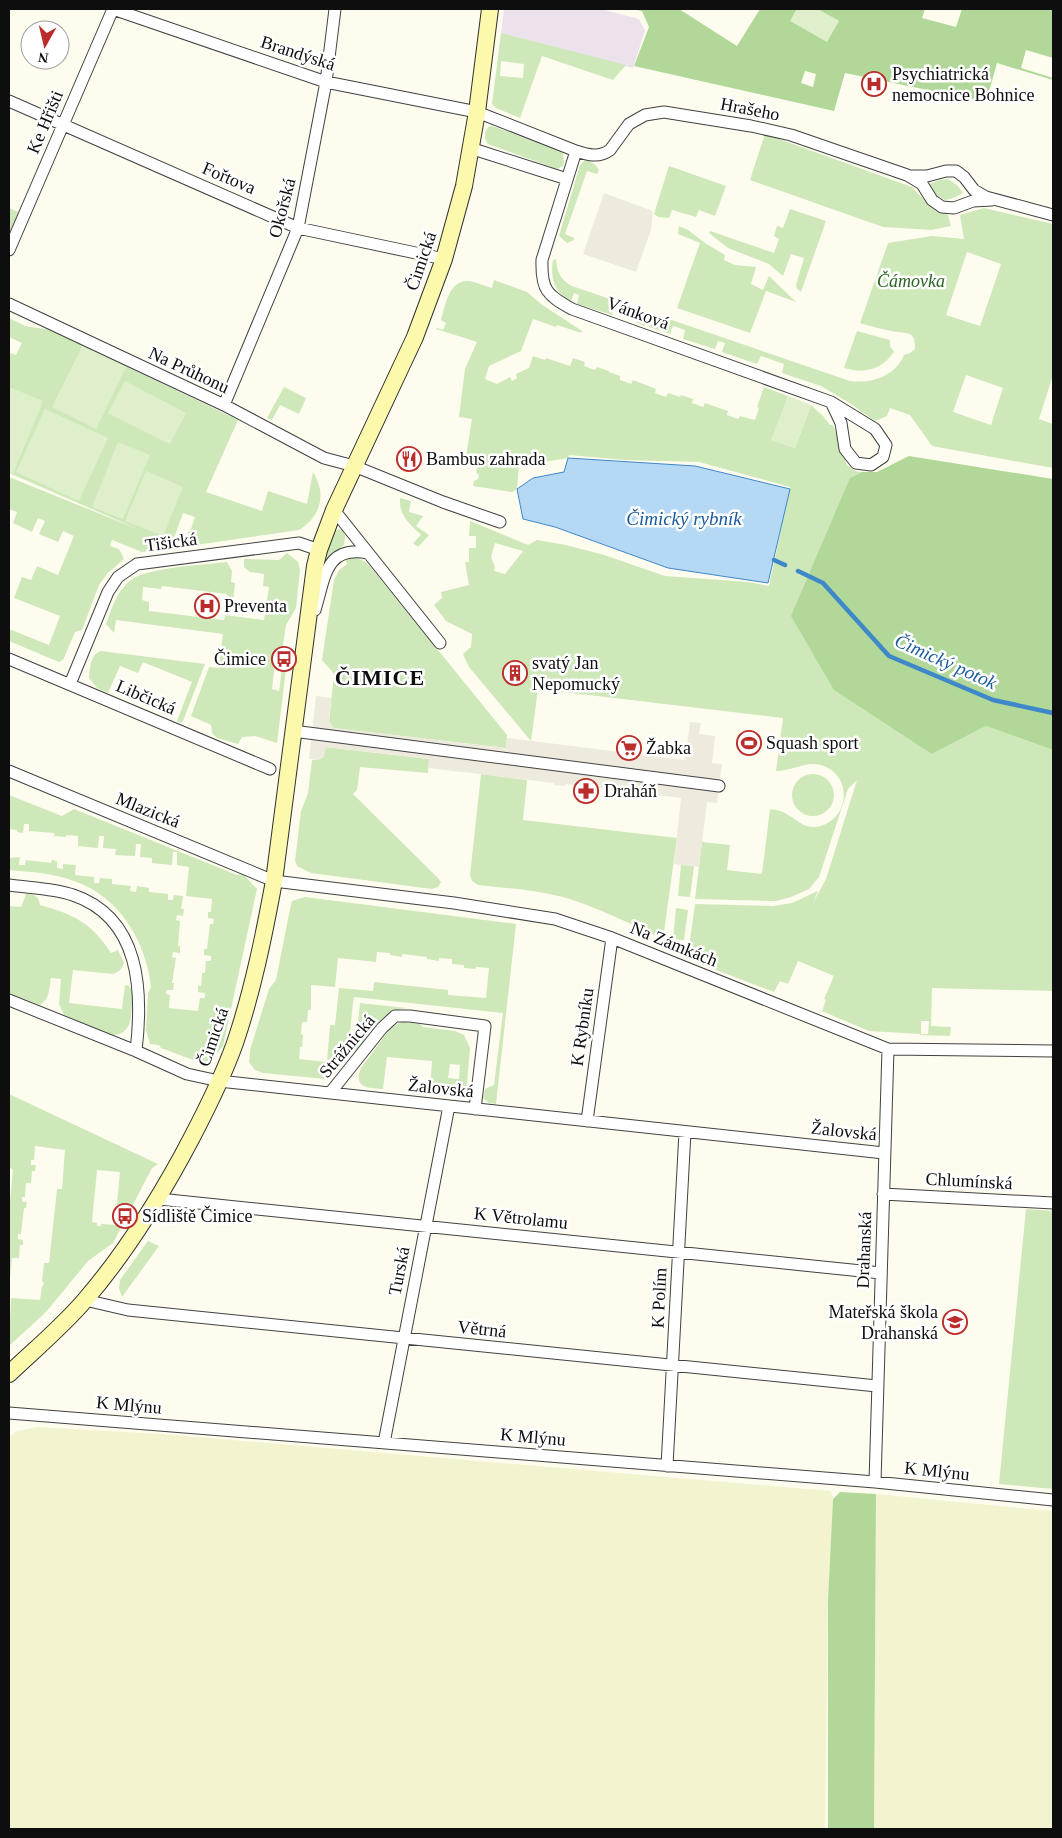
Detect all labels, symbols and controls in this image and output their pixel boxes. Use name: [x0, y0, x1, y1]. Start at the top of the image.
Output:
north arrow: [20, 20, 70, 70]
street label: Brandýská: [258, 32, 338, 74]
text: N: [37, 49, 49, 66]
place label: Psychiatrická nemocnice Bohnice: [892, 64, 1034, 105]
hospital icon: Psychiatrická nemocnice Bohnice: [861, 71, 887, 97]
street label: Ke Hřišti: [23, 87, 67, 157]
street label: Hrašeho: [719, 93, 781, 125]
street label: Fořtova: [199, 158, 259, 198]
street label: Okořská: [264, 176, 300, 240]
street label: Čimická: [401, 229, 440, 293]
park label: Čámovka: [877, 270, 945, 291]
street label: Vánková: [604, 292, 672, 334]
street label: Na Průhonu: [146, 343, 232, 397]
restaurant icon: Bambus zahrada: [396, 446, 422, 472]
place label: Bambus zahrada: [426, 449, 545, 469]
water label: Čimický rybník: [626, 508, 742, 529]
street label: Tišická: [144, 528, 198, 556]
hospital icon: Preventa: [194, 593, 220, 619]
place label: Preventa: [224, 596, 287, 616]
water label: Čimický potok: [892, 630, 1000, 693]
bus stop icon: Čimice: [271, 646, 297, 672]
place label: Čimice: [214, 648, 266, 669]
place label: svatý Jan Nepomucký: [532, 653, 620, 694]
building icon: svatý Jan Nepomucký: [502, 660, 528, 686]
district label: ČIMICE: [335, 665, 425, 690]
street label: Libčická: [113, 675, 179, 719]
sports icon: Squash sport: [736, 730, 762, 756]
place label: Squash sport: [766, 733, 859, 753]
supermarket icon: Žabka: [616, 735, 642, 761]
place label: Žabka: [646, 737, 691, 758]
pharmacy icon: Draháň: [573, 778, 599, 804]
place label: Draháň: [604, 781, 657, 801]
street label: Mlazická: [113, 788, 183, 832]
street label: Na Zámkách: [627, 917, 721, 971]
street label: K Rybníku: [567, 987, 597, 1067]
street label: Čimická: [193, 1005, 232, 1069]
street label: Strážnická: [315, 1010, 379, 1082]
street label: Žalovská: [407, 1074, 475, 1101]
street label: Žalovská: [810, 1117, 878, 1144]
street label: Chlumínská: [925, 1169, 1013, 1193]
bus stop icon: Sídliště Čimice: [112, 1203, 138, 1229]
street label: K Větrolamu: [473, 1203, 569, 1233]
place label: Sídliště Čimice: [142, 1205, 253, 1226]
street label: Drahanská: [853, 1211, 875, 1289]
street label: Turská: [384, 1245, 414, 1297]
street label: K Polím: [647, 1267, 671, 1329]
place label: Mateřská škola Drahanská: [829, 1302, 938, 1343]
school or university icon: Mateřská škola Drahanská: [942, 1309, 968, 1335]
street label: Větrná: [457, 1316, 507, 1342]
street label: K Mlýnu: [95, 1392, 163, 1418]
street label: K Mlýnu: [499, 1424, 567, 1450]
street label: K Mlýnu: [903, 1458, 971, 1484]

